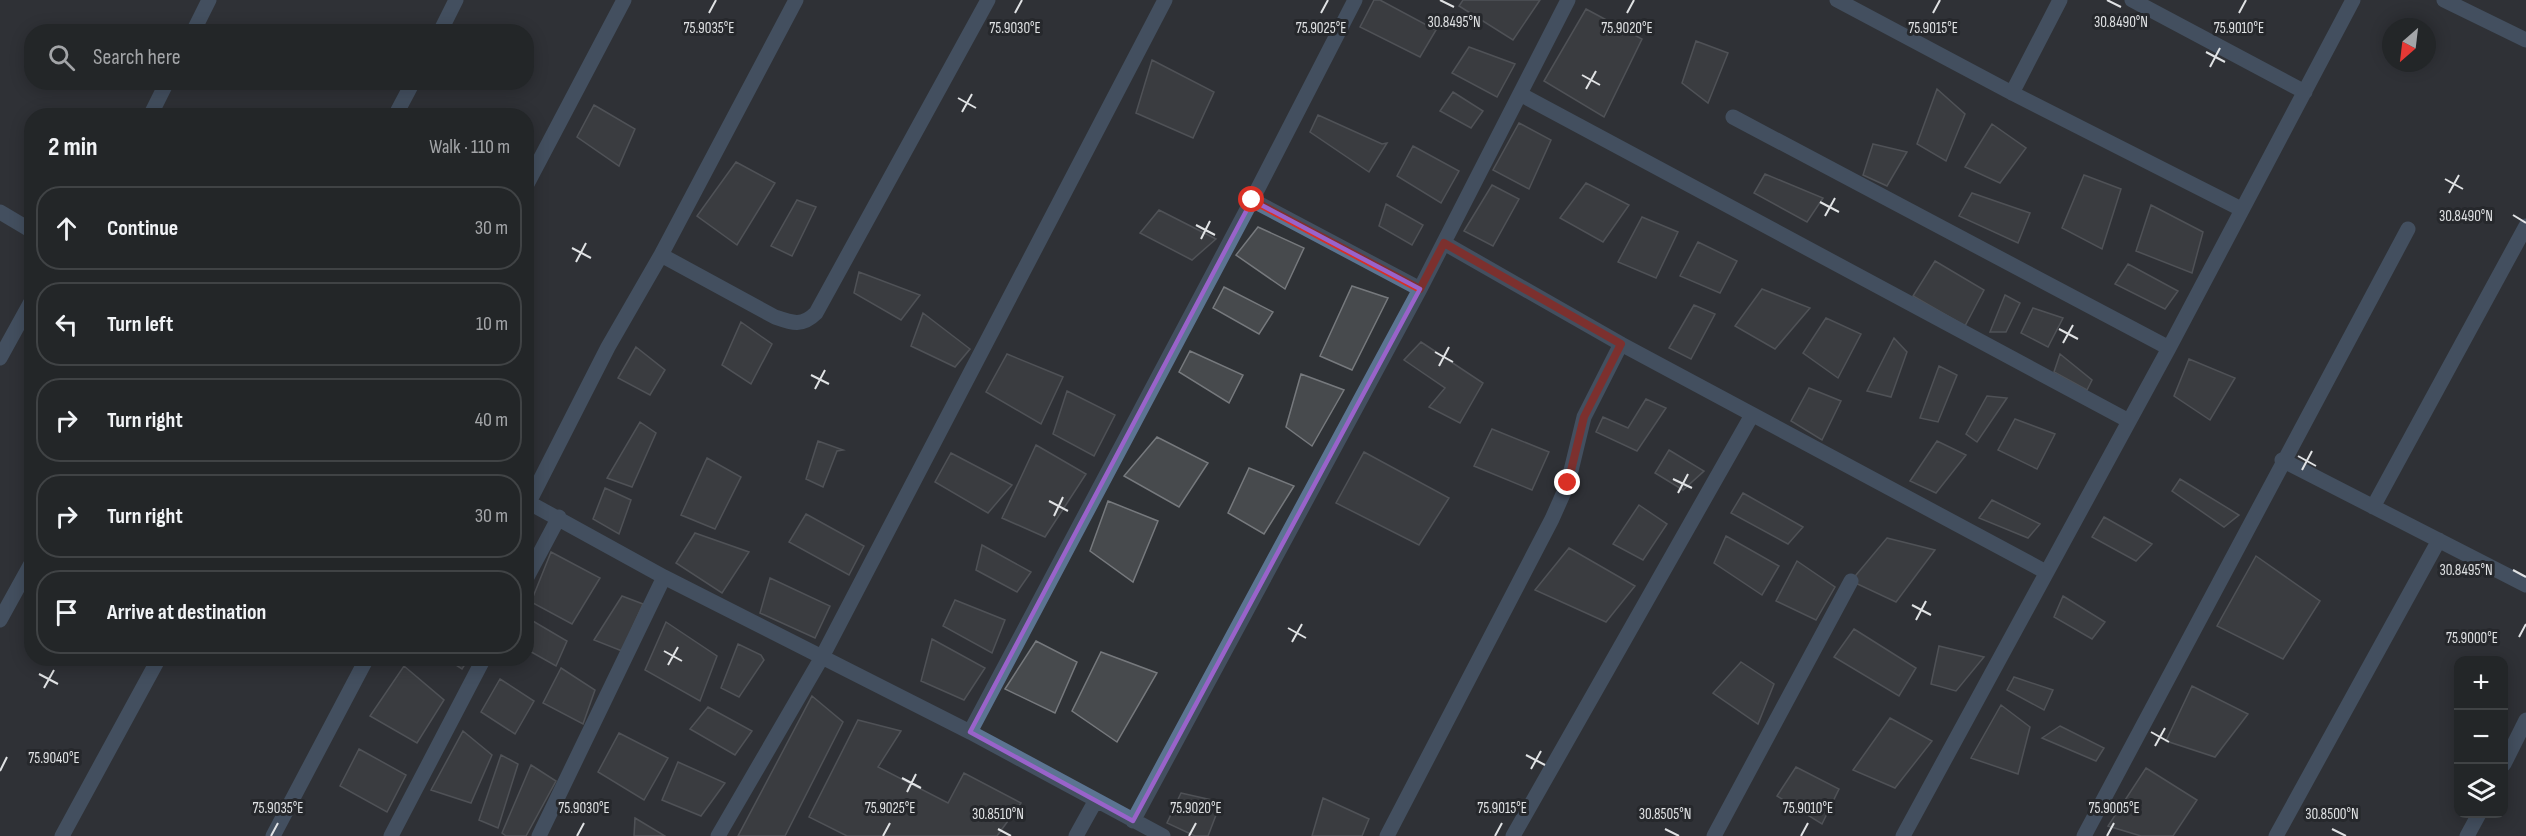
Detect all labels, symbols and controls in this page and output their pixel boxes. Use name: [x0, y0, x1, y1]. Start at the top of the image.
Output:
text: 30.8495°N: [1427, 13, 1481, 32]
text: 30.8490°N: [2094, 13, 2148, 32]
north arrow: [2382, 18, 2436, 72]
text: 75.9035°E: [684, 19, 734, 38]
text: 75.9030°E: [989, 19, 1041, 38]
text: 75.9025°E: [1296, 19, 1346, 38]
text: 75.9020°E: [1601, 19, 1653, 38]
text: 75.9015°E: [1908, 19, 1958, 38]
text: 75.9010°E: [2214, 19, 2264, 38]
search box: [24, 24, 534, 90]
icon: search: [45, 41, 78, 74]
text: Search here: [93, 44, 180, 71]
text: 2 min: [48, 132, 98, 163]
text: Walk · 110 m: [429, 135, 510, 159]
route start: [1238, 186, 1264, 212]
text: 30.8490°N: [2439, 207, 2493, 226]
icon: ahead: [50, 212, 83, 245]
text: Continue: [107, 215, 178, 242]
text: 30 m: [475, 216, 508, 240]
icon: left: [50, 308, 83, 341]
text: Turn left: [107, 311, 173, 338]
text: 10 m: [476, 312, 508, 336]
icon: right: [50, 404, 83, 437]
text: Turn right: [107, 407, 183, 434]
text: 40 m: [475, 408, 508, 432]
route end: [1554, 469, 1580, 495]
icon: right: [50, 500, 83, 533]
text: Turn right: [107, 503, 183, 530]
text: 30 m: [475, 504, 508, 528]
text: 30.8495°N: [2439, 561, 2493, 580]
icon: arrive: [50, 596, 83, 629]
text: Arrive at destination: [107, 599, 266, 626]
text: 75.9000°E: [2446, 629, 2498, 648]
map controls: [2454, 656, 2508, 818]
button: +: [2454, 656, 2508, 710]
button: −: [2454, 710, 2508, 764]
text: 75.9040°E: [28, 749, 80, 768]
button: layers: [2454, 764, 2508, 818]
text: 75.9035°E: [253, 799, 303, 818]
text: 75.9030°E: [558, 799, 610, 818]
text: 75.9025°E: [865, 799, 915, 818]
text: 75.9020°E: [1170, 799, 1222, 818]
text: 75.9015°E: [1477, 799, 1527, 818]
text: 75.9010°E: [1783, 799, 1833, 818]
text: 75.9005°E: [2088, 799, 2140, 818]
text: 30.8510°N: [972, 805, 1024, 824]
text: 30.8505°N: [1639, 805, 1691, 824]
text: 30.8500°N: [2305, 805, 2359, 824]

